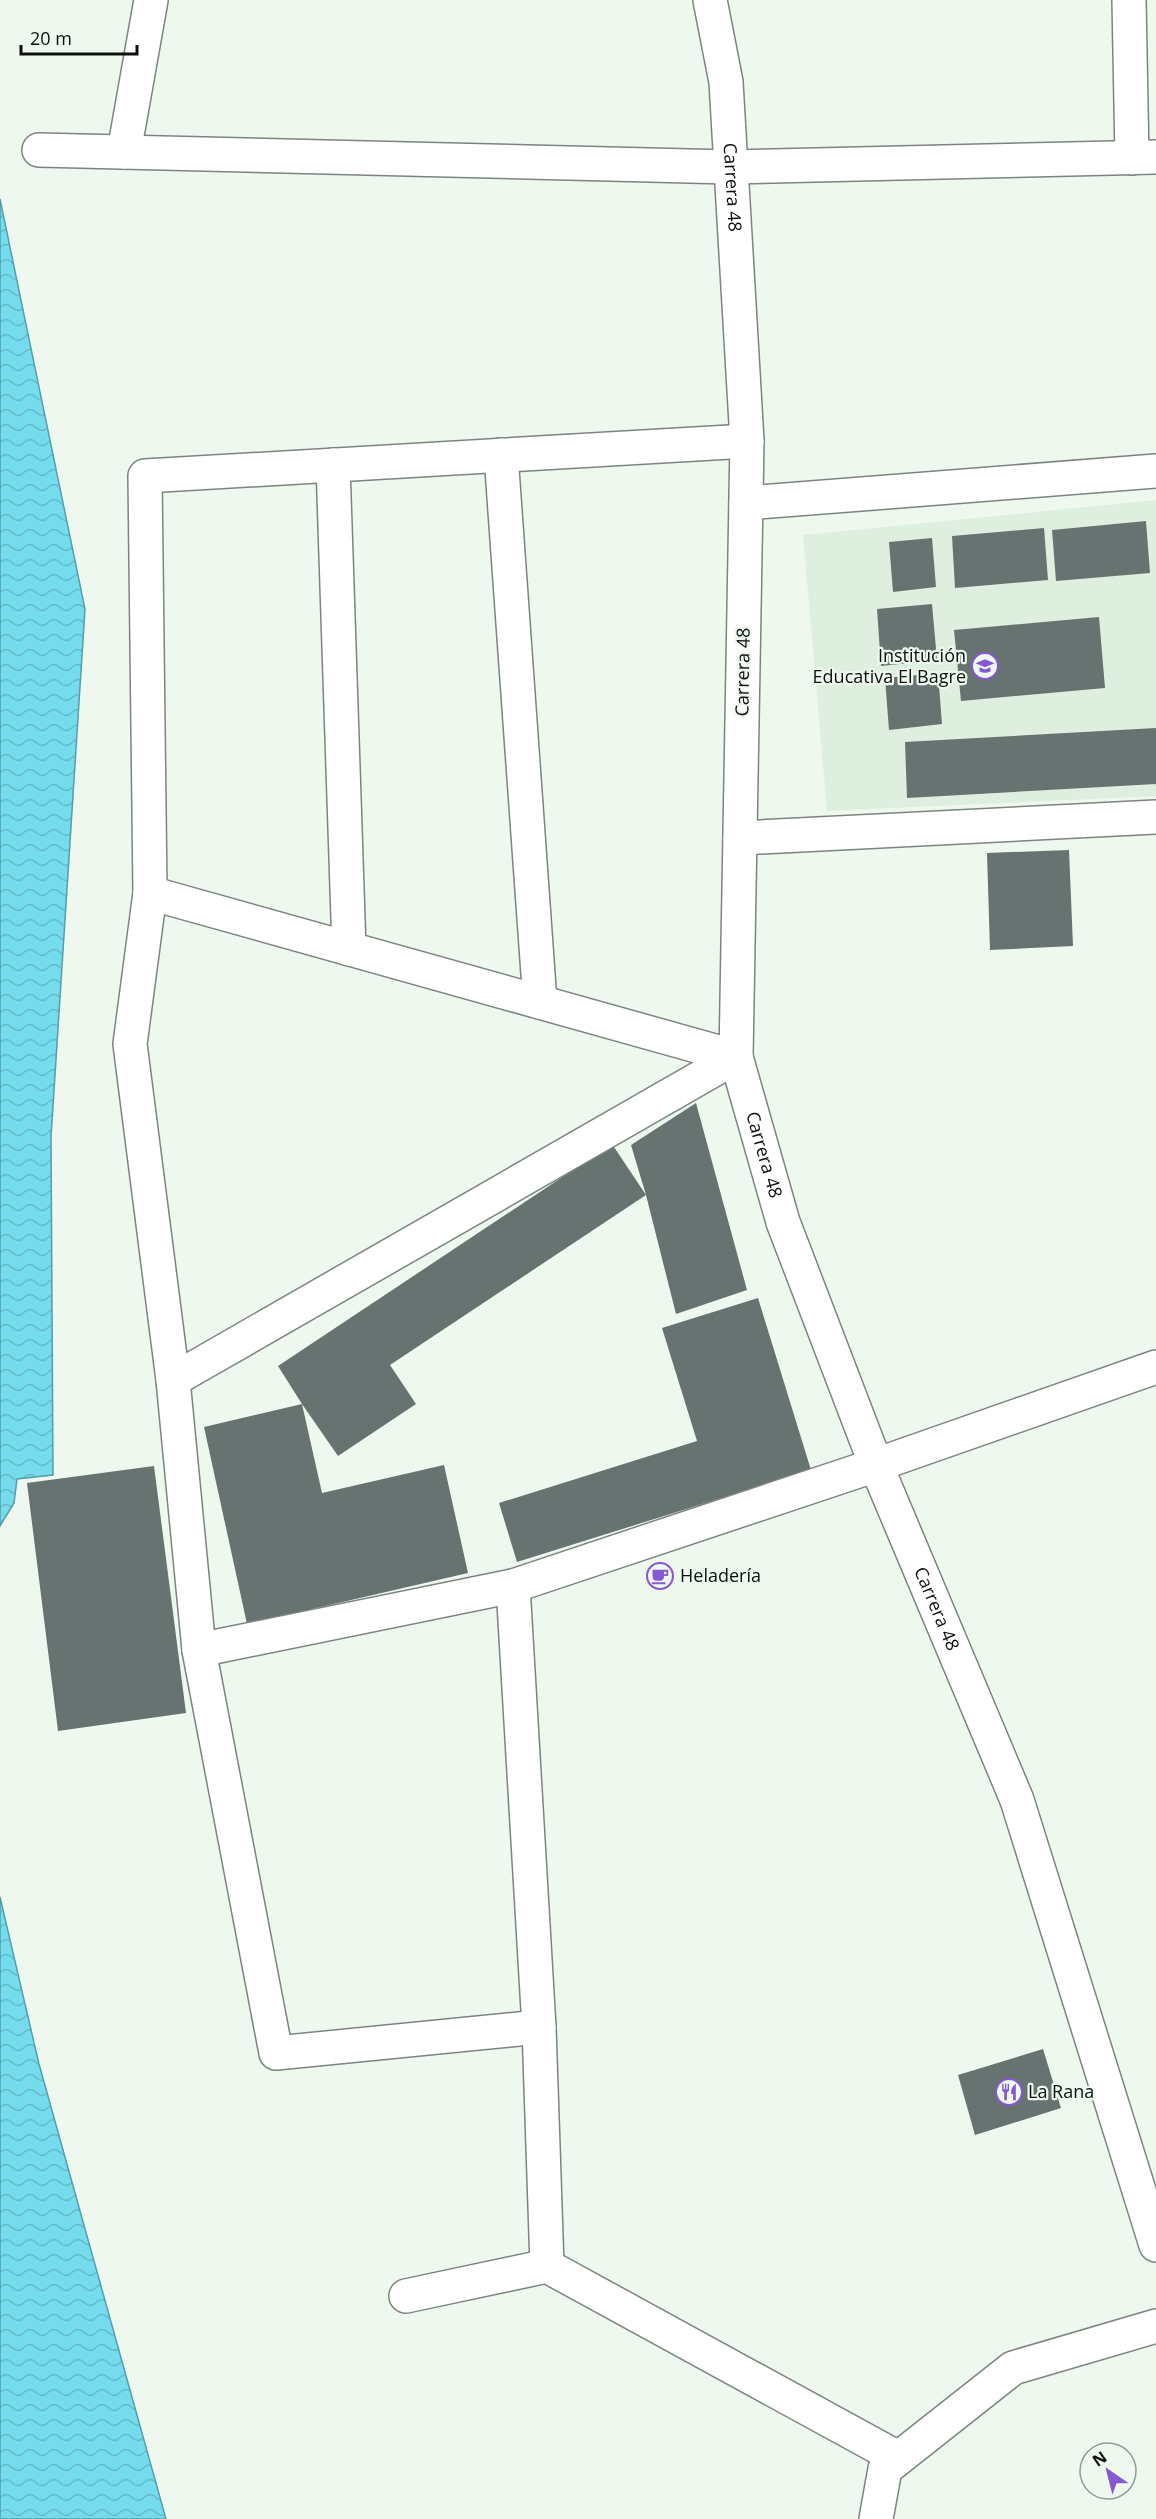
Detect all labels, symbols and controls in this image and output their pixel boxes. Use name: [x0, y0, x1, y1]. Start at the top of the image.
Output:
scale bar: [21, 18, 136, 56]
text: 20 m: [30, 26, 72, 50]
street label: Carrera 48: [719, 142, 748, 232]
street label: Carrera 48: [729, 627, 755, 717]
place label: Institución Educativa El Bagre: [813, 643, 966, 688]
school or university icon: Institución Educativa El Bagre: [970, 651, 1000, 681]
street label: Carrera 48: [741, 1109, 789, 1201]
cafe icon: Heladería: [645, 1561, 675, 1591]
place label: Heladería: [680, 1563, 761, 1587]
street label: Carrera 48: [909, 1563, 966, 1654]
restaurant icon: La Rana: [994, 2077, 1024, 2107]
place label: La Rana: [1028, 2079, 1094, 2103]
north arrow: [1078, 2441, 1138, 2501]
text: N: [1088, 2446, 1111, 2471]

